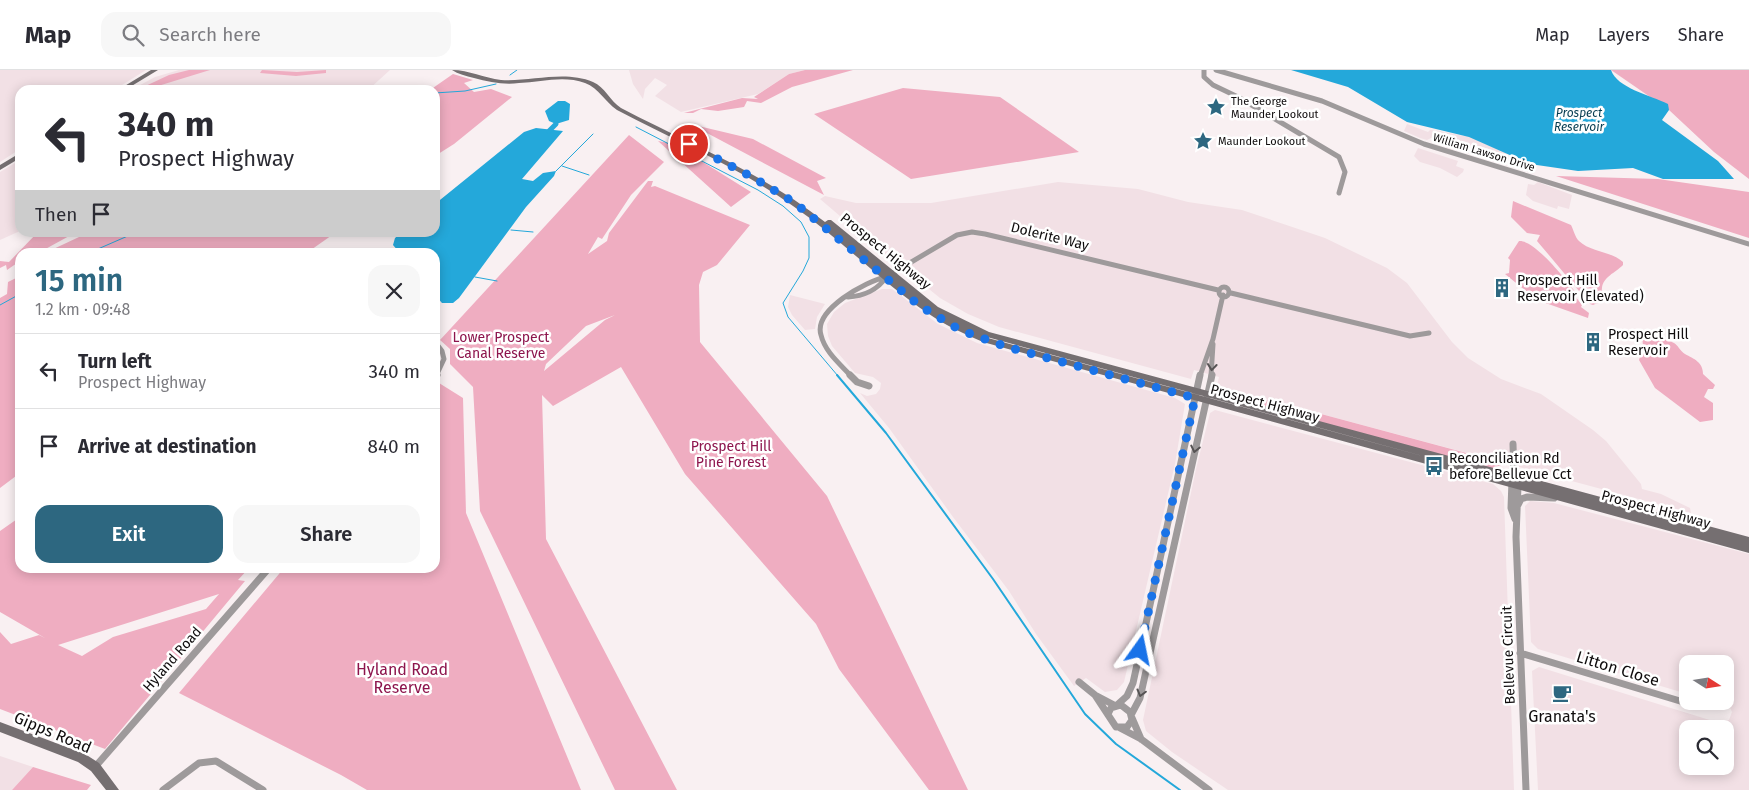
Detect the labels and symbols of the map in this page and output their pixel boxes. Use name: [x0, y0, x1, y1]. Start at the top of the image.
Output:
place label: The George Maunder Lookout: [1231, 95, 1319, 121]
place icon: The George Maunder Lookout: [1205, 96, 1227, 118]
water label: Prospect Reservoir: [1554, 106, 1605, 134]
pin: [668, 123, 710, 165]
place icon: Maunder Lookout: [1192, 130, 1214, 152]
street label: William Lawson Drive: [1431, 131, 1536, 174]
place label: Maunder Lookout: [1218, 135, 1306, 148]
street label: Prospect Highway: [837, 210, 935, 293]
street label: Dolerite Way: [1009, 219, 1091, 254]
place label: Prospect Hill Reservoir (Elevated): [1517, 272, 1644, 305]
building icon: Prospect Hill Reservoir (Elevated): [1491, 277, 1513, 299]
place label: Prospect Hill Reservoir: [1608, 326, 1689, 359]
park label: Lower Prospect Canal Reserve: [453, 329, 550, 362]
building icon: Prospect Hill Reservoir: [1582, 331, 1604, 353]
one-way arrow: [1207, 364, 1218, 372]
street label: Prospect Highway: [1209, 381, 1321, 426]
park label: Prospect Hill Pine Forest: [691, 438, 771, 471]
one-way arrow: [1191, 444, 1201, 453]
place label: Reconciliation Rd before Bellevue Cct: [1449, 450, 1572, 483]
bus stop icon: Reconciliation Rd before Bellevue Cct: [1423, 455, 1445, 477]
street label: Prospect Highway: [1600, 487, 1712, 532]
street label: Bellevue Circuit: [1498, 604, 1519, 705]
street label: Hyland Road: [140, 623, 205, 695]
position arrow: [1113, 623, 1165, 675]
street label: Litton Close: [1574, 647, 1662, 690]
north arrow: [1679, 655, 1734, 710]
park label: Hyland Road Reserve: [356, 660, 448, 697]
cafe icon: Granata's: [1551, 682, 1573, 704]
one-way arrow: [1136, 688, 1147, 697]
place label: Granata's: [1528, 707, 1596, 726]
street label: Gipps Road: [11, 708, 94, 757]

